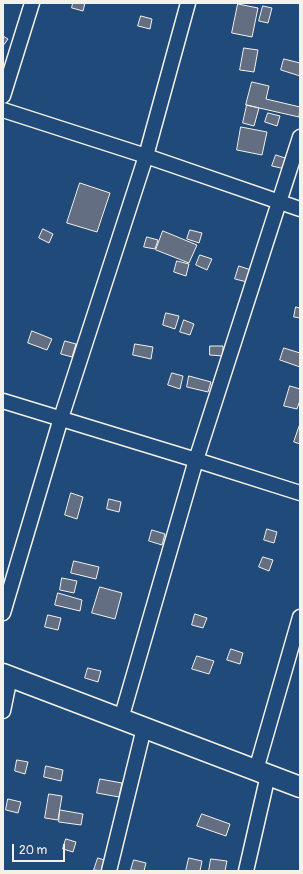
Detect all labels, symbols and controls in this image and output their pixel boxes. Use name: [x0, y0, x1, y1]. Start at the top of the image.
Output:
scale bar: [14, 836, 67, 862]
text: 20 m: [19, 843, 47, 858]

